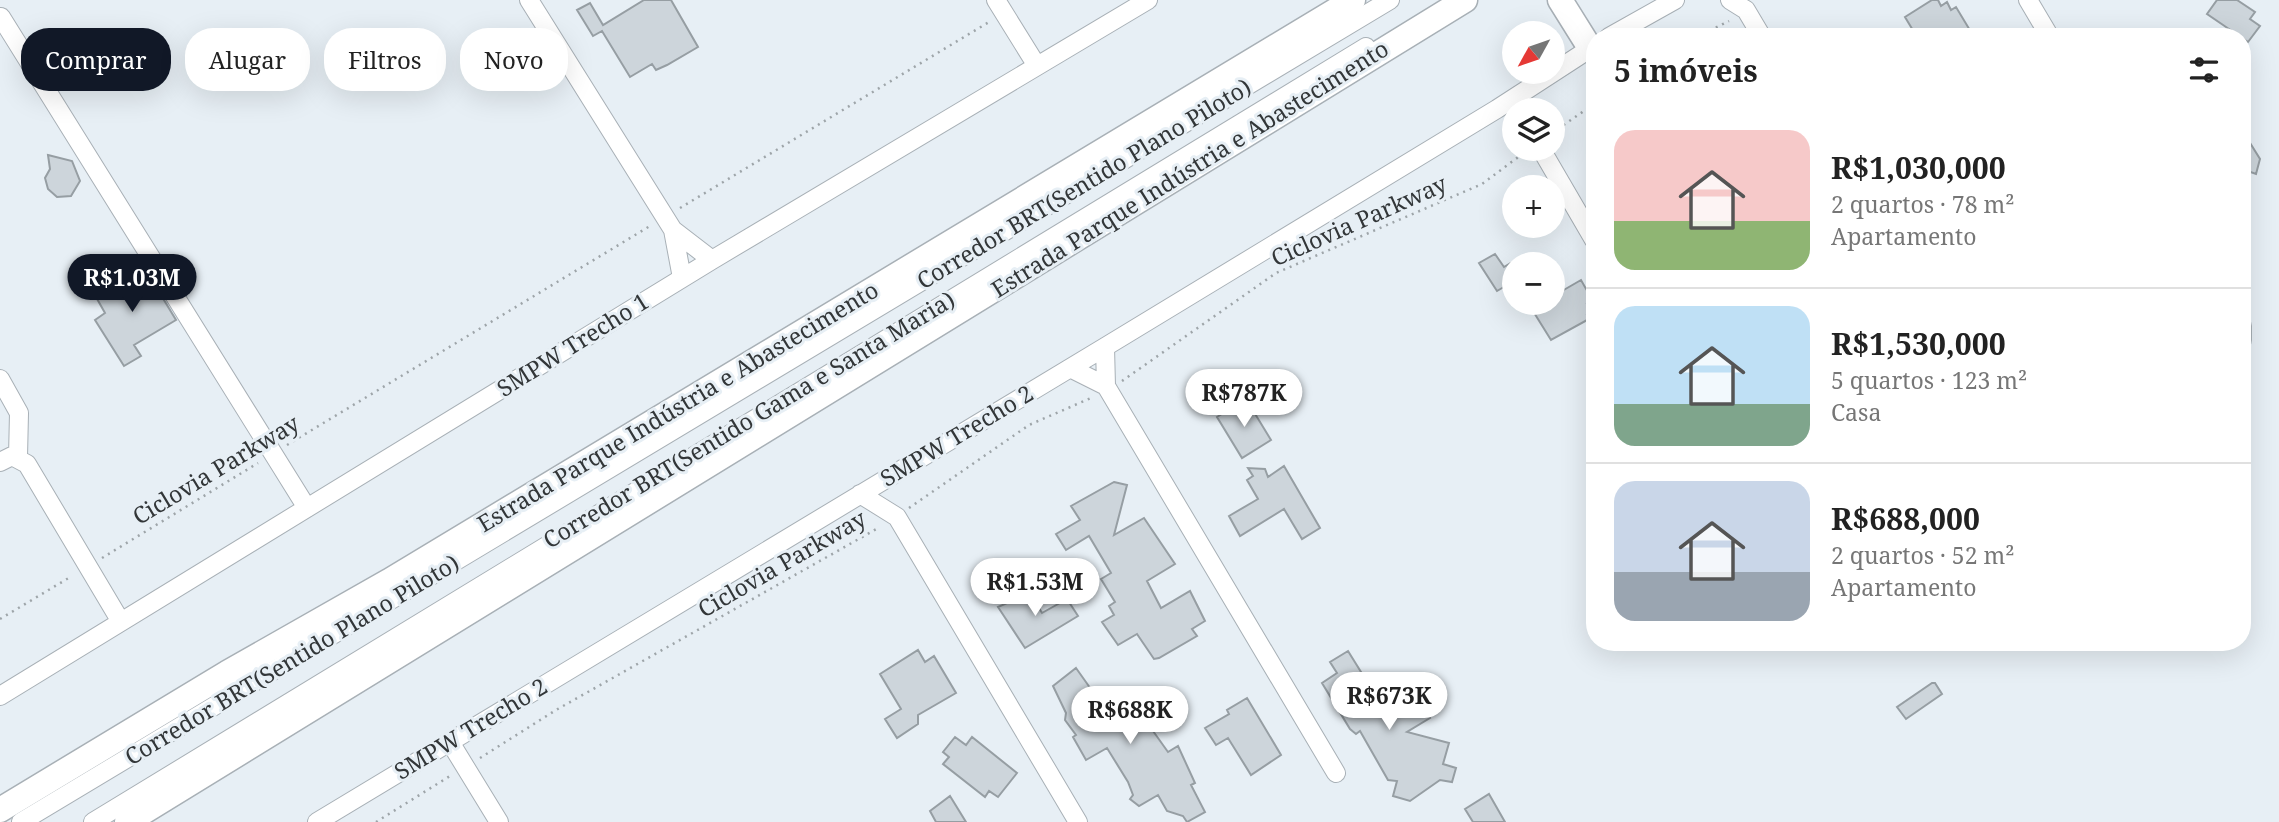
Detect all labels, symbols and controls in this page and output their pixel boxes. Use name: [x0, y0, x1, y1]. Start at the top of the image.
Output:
north arrow: [1502, 21, 1564, 84]
map controls: [1502, 21, 1565, 315]
chip: Comprar: [21, 28, 171, 91]
chip: Alugar: [185, 28, 310, 91]
chip: Filtros: [324, 28, 446, 91]
chip: Novo: [460, 28, 568, 91]
street label: Estrada Parque Indústria e Abastecimento: [985, 32, 1394, 304]
text: 5 imóveis: [1614, 50, 1758, 91]
icon: filters: [2185, 51, 2223, 89]
street label: Corredor BRT(Sentido Plano Piloto): [910, 70, 1257, 296]
button: layers: [1502, 98, 1565, 161]
text: R$1,030,000: [1831, 147, 2006, 188]
icon: home: [1670, 158, 1754, 242]
street label: Ciclovia Parkway: [1266, 167, 1452, 273]
button: +: [1502, 175, 1565, 238]
text: 2 quartos · 78 m²: [1831, 188, 2014, 220]
text: Apartamento: [1831, 220, 1976, 252]
button: −: [1502, 252, 1565, 315]
pin: R$1.03M: [67, 254, 197, 314]
text: R$1.03M: [83, 261, 181, 293]
street label: Estrada Parque Indústria e Abastecimento: [471, 273, 884, 539]
street label: Corredor BRT(Sentido Gama e Santa Maria): [537, 283, 960, 555]
street label: SMPW Trecho 1: [491, 285, 654, 404]
text: R$1,530,000: [1831, 323, 2006, 364]
icon: home: [1670, 334, 1754, 418]
text: 5 quartos · 123 m²: [1831, 364, 2027, 396]
pin: R$787K: [1187, 370, 1301, 429]
text: R$787K: [1201, 376, 1287, 408]
street label: SMPW Trecho 2: [874, 377, 1039, 493]
text: Casa: [1831, 396, 1881, 428]
street label: Ciclovia Parkway: [126, 407, 305, 532]
text: R$688,000: [1831, 498, 1980, 539]
street label: Ciclovia Parkway: [692, 502, 871, 624]
icon: home: [1670, 509, 1754, 593]
text: 2 quartos · 52 m²: [1831, 539, 2014, 571]
street label: Corredor BRT(Sentido Plano Piloto): [118, 546, 465, 772]
pin: R$1.53M: [970, 558, 1100, 618]
text: R$1.53M: [986, 565, 1084, 597]
text: Apartamento: [1831, 571, 1976, 603]
street label: SMPW Trecho 2: [388, 670, 553, 786]
pin: R$673K: [1332, 672, 1446, 732]
text: R$673K: [1346, 679, 1432, 711]
pin: R$688K: [1073, 686, 1187, 746]
text: R$688K: [1087, 693, 1173, 725]

